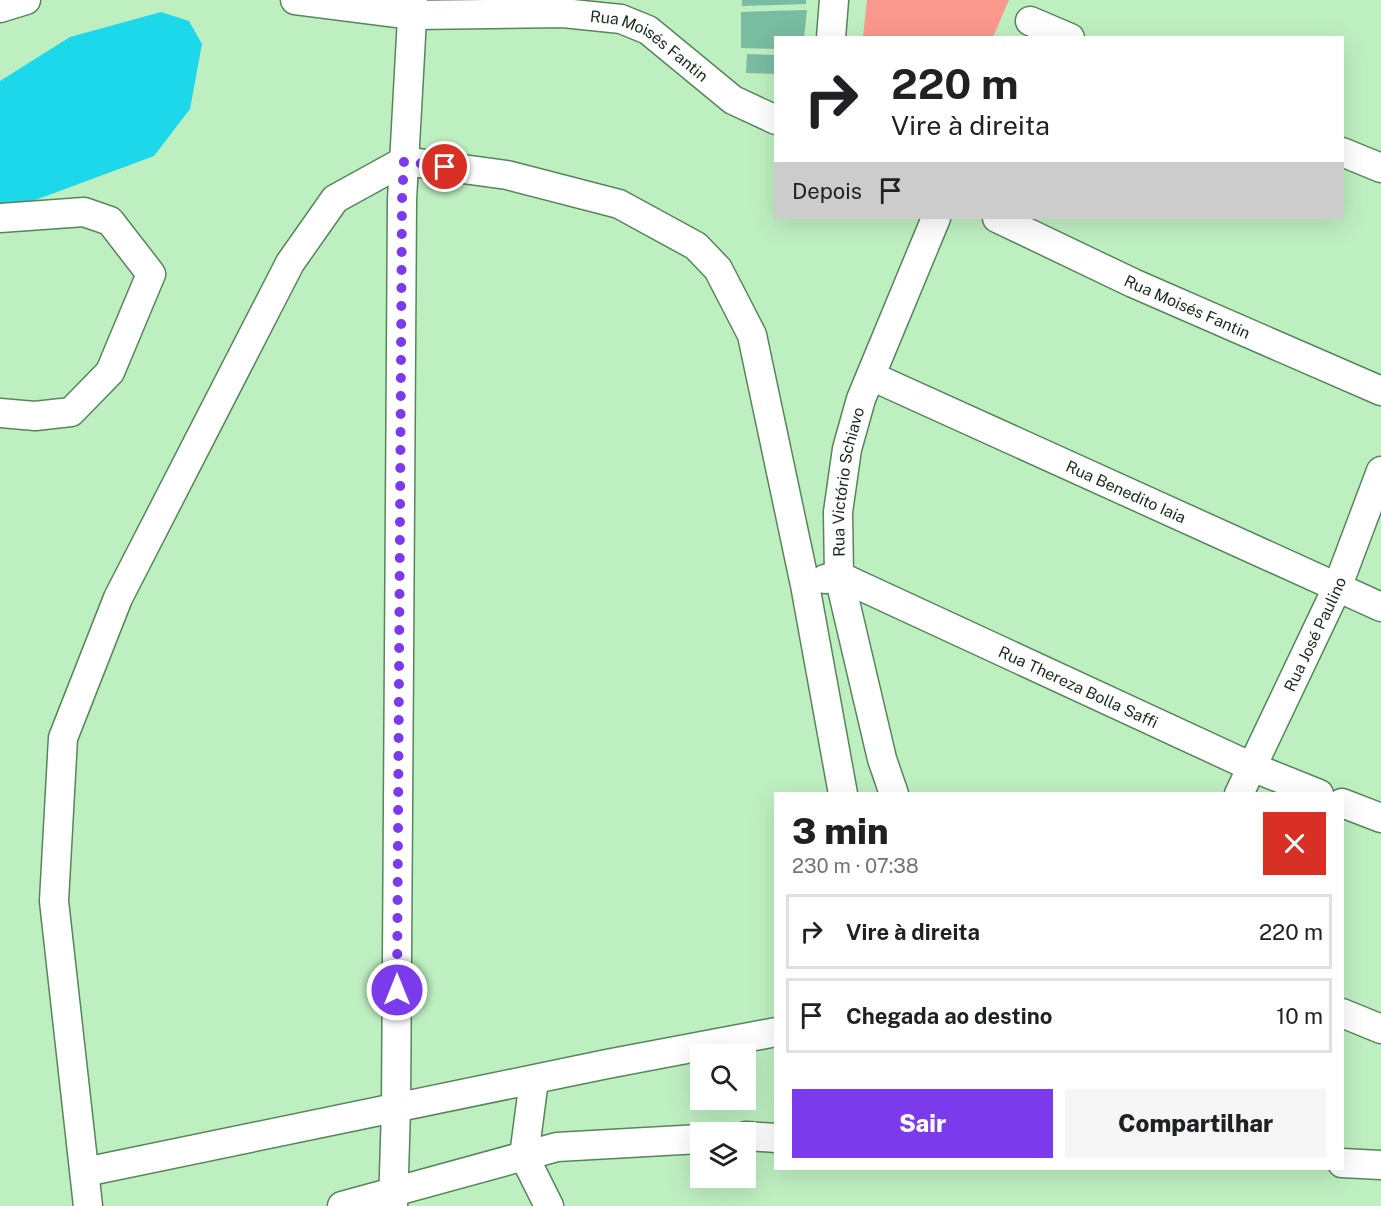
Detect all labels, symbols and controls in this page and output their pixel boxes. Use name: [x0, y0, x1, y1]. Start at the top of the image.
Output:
street label: Rua Moisés Fantin: [589, 6, 712, 85]
text: 220 m: [891, 59, 1019, 108]
icon: right: [792, 60, 870, 138]
text: Vire à direita: [891, 109, 1050, 141]
pin: [419, 141, 470, 192]
icon: arrive: [428, 150, 461, 183]
icon: arrive: [874, 174, 907, 207]
text: Depois: [792, 178, 862, 204]
street label: Rua Moisés Fantin: [1121, 271, 1253, 342]
street label: Rua Victório Schiavo: [828, 405, 868, 557]
street label: Rua Benedito Iaia: [1063, 456, 1189, 527]
street label: Rua José Paulino: [1280, 574, 1350, 694]
street label: Rua Thereza Bolla Saffi: [996, 642, 1161, 732]
text: 3 min: [792, 810, 889, 852]
button: close: [1263, 812, 1326, 875]
text: 230 m · 07:38: [792, 854, 919, 878]
icon: right: [795, 915, 828, 948]
text: Vire à direita: [846, 919, 980, 945]
text: 220 m: [1259, 919, 1323, 945]
position arrow: [365, 958, 429, 1022]
icon: arrive: [795, 999, 828, 1032]
text: Chegada ao destino: [846, 1003, 1052, 1029]
text: 10 m: [1276, 1003, 1323, 1029]
map controls: [690, 1044, 756, 1188]
button: search: [690, 1044, 756, 1110]
button: Sair: [792, 1089, 1053, 1158]
button: Compartilhar: [1065, 1089, 1326, 1158]
button: layers: [690, 1122, 756, 1188]

